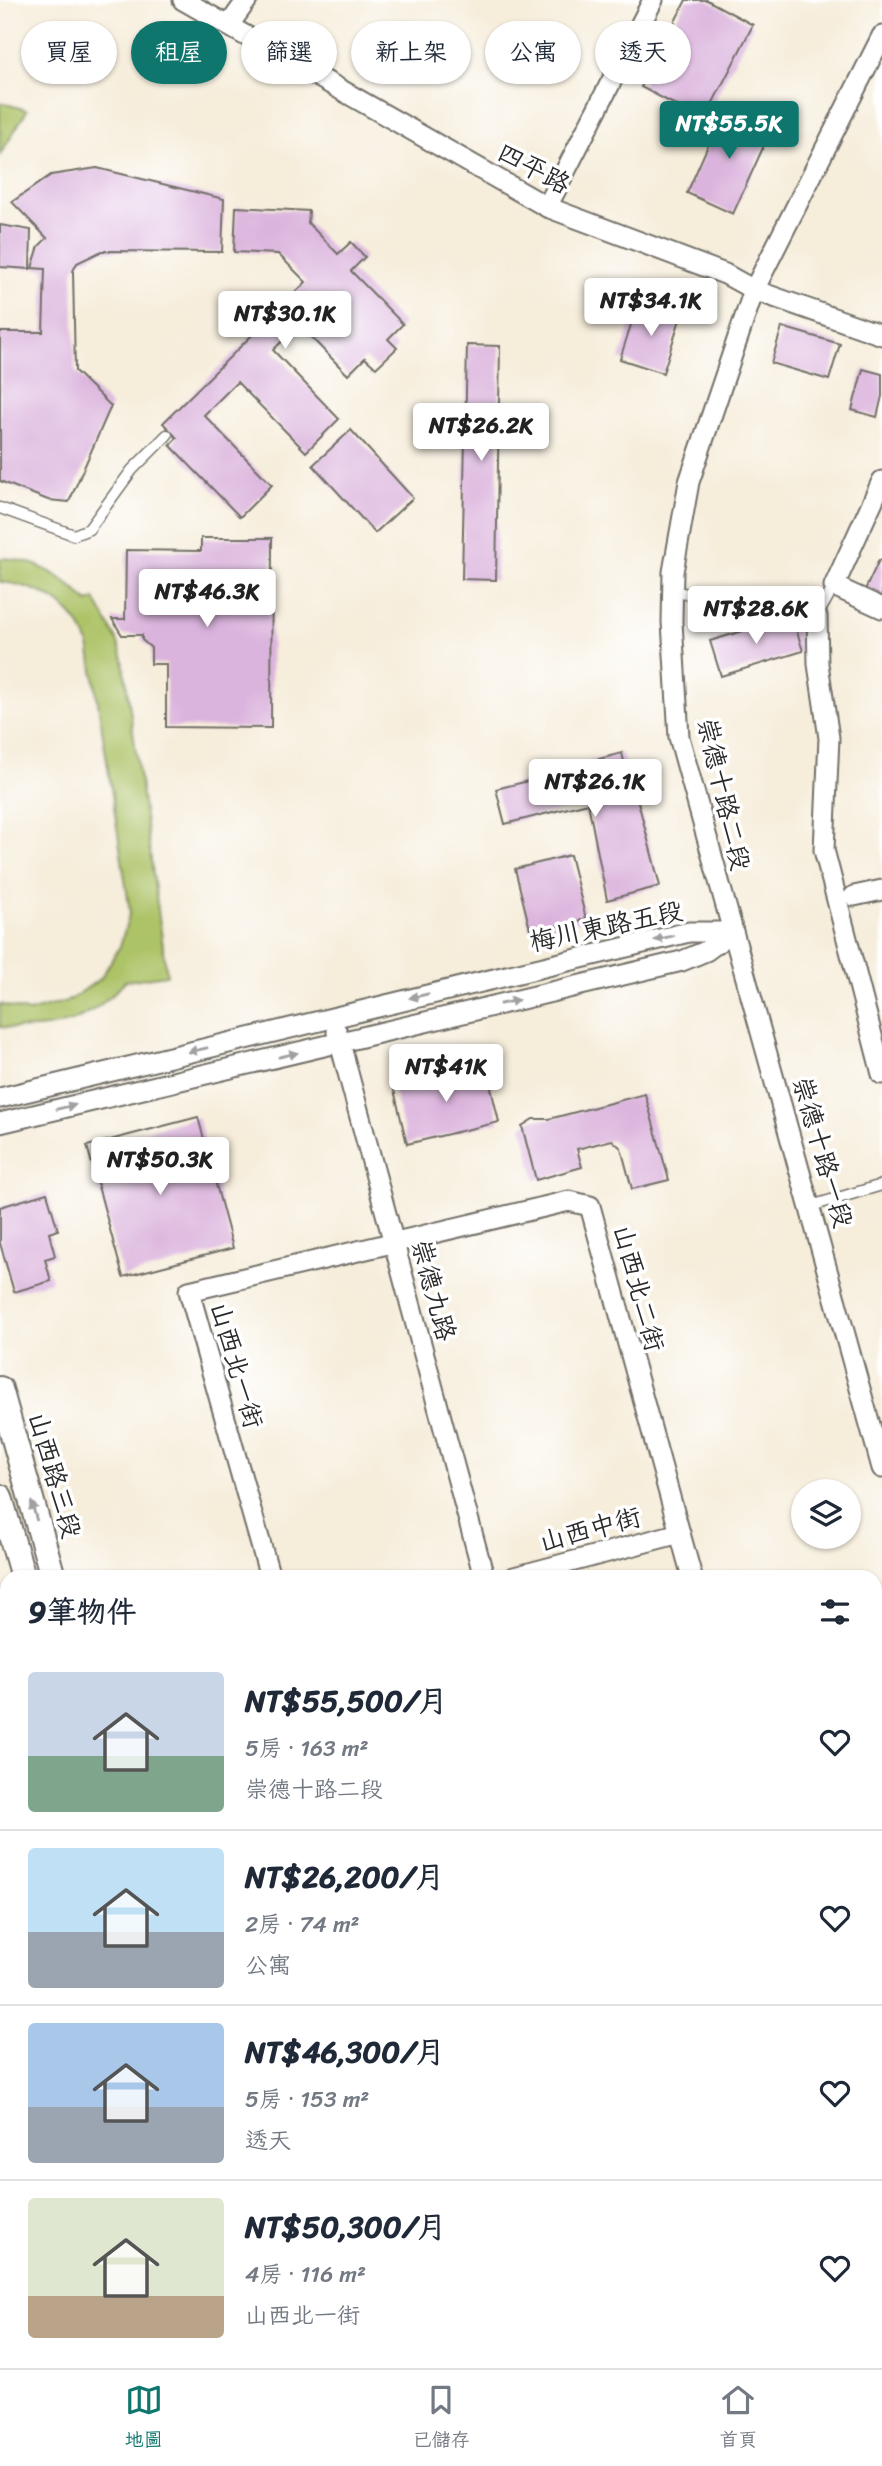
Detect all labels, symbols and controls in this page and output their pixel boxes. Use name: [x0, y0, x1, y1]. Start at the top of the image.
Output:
chip: 買屋: [21, 21, 117, 84]
chip: 租屋: [131, 21, 227, 84]
chip: 篩選: [241, 21, 337, 84]
chip: 新上架: [351, 21, 471, 84]
chip: 公寓: [485, 21, 581, 84]
chip: 透天: [595, 21, 691, 84]
pin: NT$55.5K: [657, 102, 801, 161]
text: NT$55.5K: [676, 103, 782, 144]
street label: 四平路: [489, 129, 579, 207]
pin: NT$34.1K: [579, 278, 723, 338]
text: NT$34.1K: [600, 280, 702, 321]
pin: NT$30.1K: [213, 292, 357, 351]
text: NT$30.1K: [234, 293, 336, 334]
pin: NT$26.2K: [409, 404, 553, 463]
text: NT$26.2K: [429, 405, 533, 446]
pin: NT$46.3K: [135, 570, 279, 629]
text: NT$46.3K: [155, 571, 259, 612]
pin: NT$28.6K: [684, 586, 828, 646]
text: NT$28.6K: [704, 588, 808, 629]
street label: 崇德十路二段: [684, 713, 764, 875]
pin: NT$26.1K: [523, 760, 667, 819]
text: NT$26.1K: [545, 761, 645, 802]
street label: 梅川東路五段: [525, 887, 687, 965]
one-way arrow: [653, 933, 675, 944]
one-way arrow: [408, 991, 430, 1002]
one-way arrow: [498, 996, 520, 1007]
pin: NT$41K: [389, 1044, 503, 1104]
one-way arrow: [187, 1045, 209, 1056]
text: NT$41K: [405, 1046, 487, 1087]
one-way arrow: [277, 1049, 299, 1060]
street label: 崇德十路一段: [779, 1071, 867, 1233]
one-way arrow: [55, 1102, 77, 1113]
pin: NT$50.3K: [88, 1138, 232, 1197]
text: NT$50.3K: [107, 1139, 213, 1180]
street label: 山西北二街: [600, 1219, 678, 1357]
street label: 崇德九路: [398, 1234, 470, 1346]
street label: 山西北一街: [197, 1296, 277, 1434]
street label: 山西路三段: [15, 1406, 95, 1544]
map controls: [791, 1479, 861, 1549]
button: layers: [791, 1479, 861, 1549]
street label: 山西中街: [534, 1493, 646, 1565]
one-way arrow: [29, 1500, 39, 1521]
text: 9筆物件: [28, 1585, 136, 1639]
icon: filters: [816, 1593, 854, 1631]
text: NT$55,500/月: [245, 1674, 448, 1728]
icon: home: [84, 1700, 168, 1784]
icon: heart: [816, 1723, 854, 1761]
text: 5房 · 163 m²: [245, 1728, 368, 1769]
text: 崇德十路二段: [245, 1769, 383, 1810]
text: NT$26,200/月: [245, 1850, 444, 1904]
icon: home: [84, 1876, 168, 1960]
icon: heart: [816, 1899, 854, 1937]
text: 2房 · 74 m²: [245, 1904, 360, 1945]
text: 公寓: [245, 1945, 291, 1986]
text: NT$46,300/月: [245, 2025, 445, 2079]
icon: home: [84, 2051, 168, 2135]
icon: heart: [816, 2074, 854, 2112]
text: 5房 · 153 m²: [245, 2079, 369, 2120]
text: 透天: [245, 2120, 291, 2161]
text: NT$50,300/月: [245, 2200, 447, 2254]
icon: home: [84, 2226, 168, 2310]
icon: heart: [816, 2249, 854, 2287]
text: 4房 · 116 m²: [245, 2254, 366, 2295]
text: 山西北一街: [245, 2295, 360, 2336]
tab: 地圖: [125, 2381, 163, 2456]
tab: 已儲存: [412, 2381, 469, 2456]
tab: 首頁: [719, 2381, 757, 2456]

